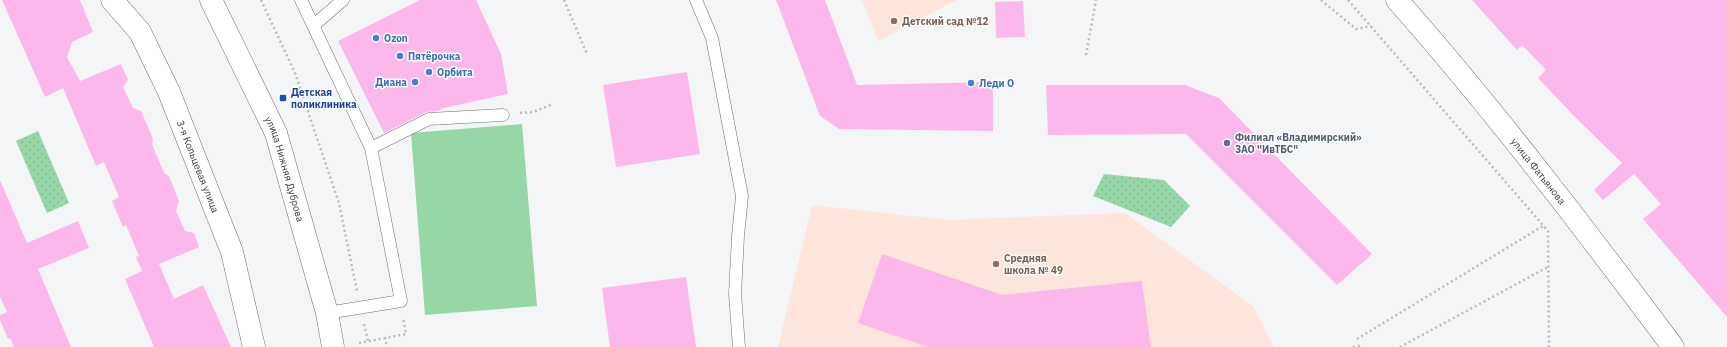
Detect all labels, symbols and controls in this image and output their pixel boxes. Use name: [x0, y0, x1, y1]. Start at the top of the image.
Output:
place label: Детский сад №12: [902, 15, 989, 28]
marker: Детский сад №12: [889, 16, 899, 26]
place label: Ozon: [384, 32, 408, 45]
marker: Ozon: [371, 33, 381, 43]
place label: Пятёрочка: [408, 50, 461, 63]
marker: Пятёрочка: [395, 51, 405, 61]
place label: Орбита: [437, 66, 473, 79]
marker: Орбита: [424, 67, 434, 77]
place label: Диана: [375, 76, 407, 89]
marker: Диана: [410, 77, 420, 87]
place label: Леди О: [979, 77, 1014, 90]
marker: Леди О: [966, 78, 976, 88]
place label: Детская поликлиника: [291, 86, 357, 111]
marker: Детская поликлиника: [278, 93, 288, 103]
street label: улица Нижняя Дуброва: [262, 114, 307, 224]
street label: 3-я Кольцевая улица: [174, 118, 222, 215]
place label: Филиал «Владимирский» ЗАО "ИвТБС": [1235, 131, 1362, 156]
street label: улица Фатьянова: [1508, 135, 1569, 208]
marker: Филиал «Владимирский» ЗАО "ИвТБС": [1222, 138, 1232, 148]
place label: Средняя школа № 49: [1004, 252, 1063, 277]
marker: Средняя школа № 49: [991, 259, 1001, 269]

